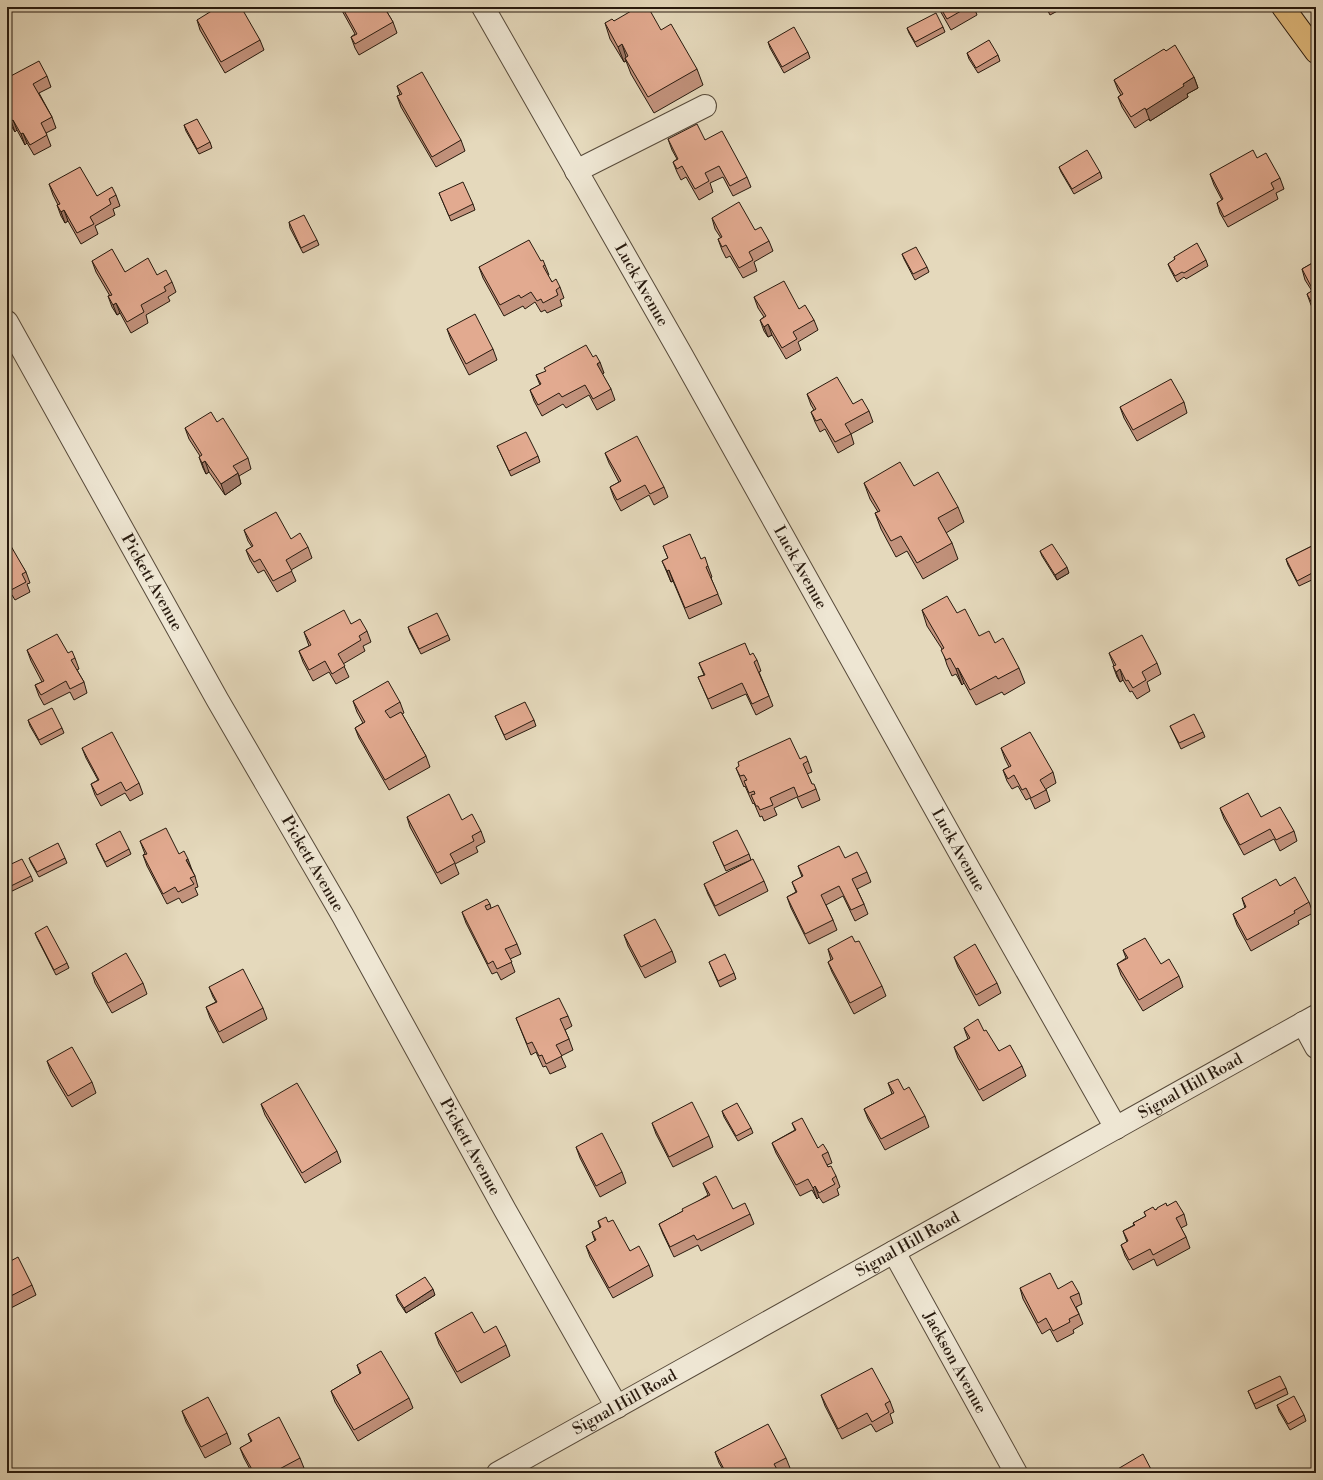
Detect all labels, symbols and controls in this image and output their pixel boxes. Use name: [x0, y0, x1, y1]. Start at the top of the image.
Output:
street label: Luck Avenue: [610, 240, 673, 330]
street label: Luck Avenue: [769, 522, 832, 613]
street label: Pickett Avenue: [117, 530, 187, 634]
street label: Luck Avenue: [927, 805, 990, 895]
street label: Pickett Avenue: [277, 812, 348, 915]
street label: Signal Hill Road: [1135, 1049, 1246, 1123]
street label: Pickett Avenue: [435, 1095, 505, 1199]
street label: Signal Hill Road: [852, 1207, 963, 1281]
street label: Jackson Avenue: [918, 1307, 991, 1417]
street label: Signal Hill Road: [569, 1365, 680, 1439]

